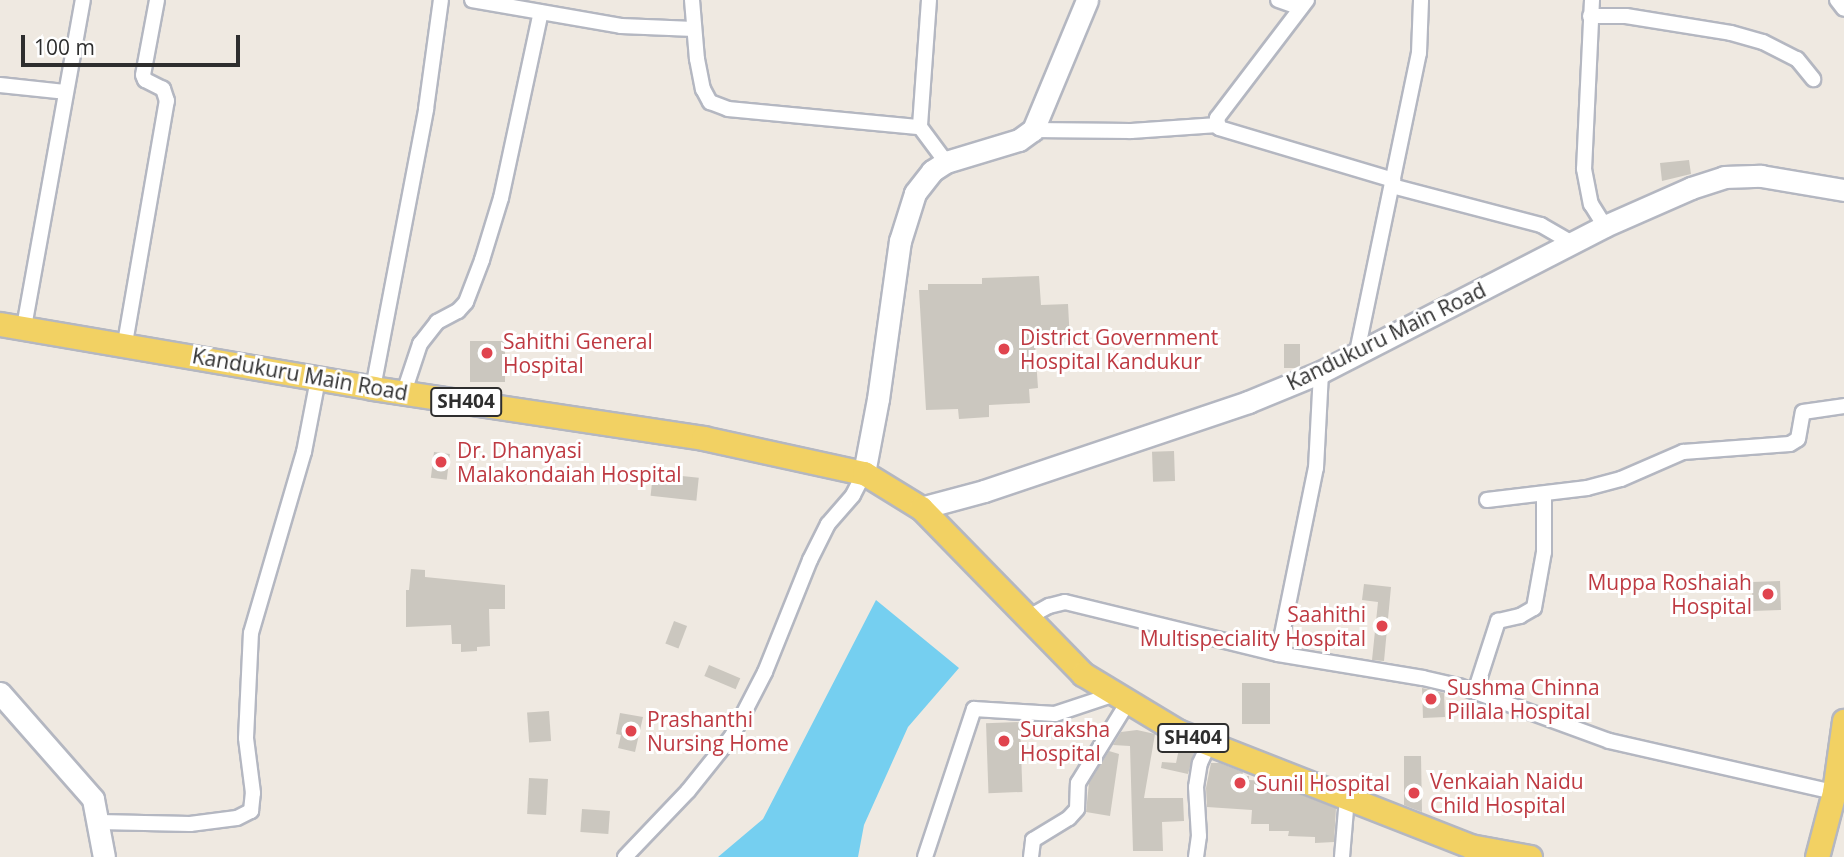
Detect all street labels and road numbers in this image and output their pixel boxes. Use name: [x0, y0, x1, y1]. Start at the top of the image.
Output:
street label: Kandukuru Main Road: [1282, 277, 1490, 395]
street label: Kandukuru Main Road: [190, 343, 410, 405]
road number: SH404: [429, 386, 503, 418]
road number: SH404: [1156, 722, 1230, 754]

